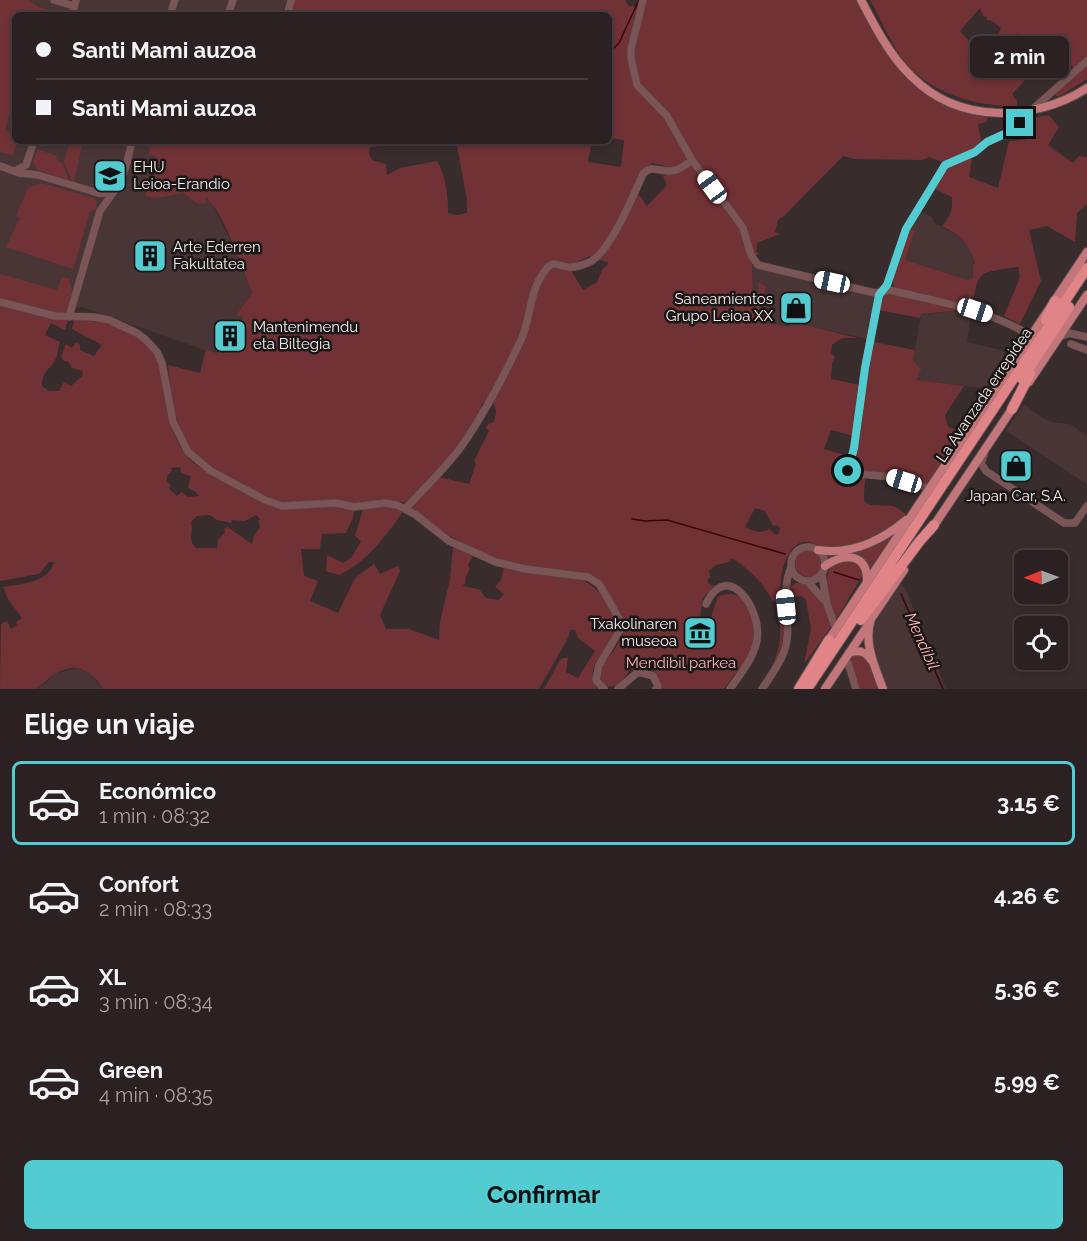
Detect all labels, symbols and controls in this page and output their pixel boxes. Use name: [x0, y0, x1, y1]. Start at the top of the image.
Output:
callout: 2 min: [970, 36, 1070, 78]
text: Santi Mami auzoa: [72, 37, 256, 63]
text: 2 min: [994, 45, 1045, 69]
text: Santi Mami auzoa: [72, 95, 256, 121]
route end: [1006, 109, 1033, 136]
school or university icon: EHU Leioa-Erandio: [92, 158, 128, 194]
place label: EHU Leioa-Erandio: [133, 158, 230, 193]
car: [694, 167, 730, 207]
building icon: Arte Ederren Fakultatea: [132, 238, 168, 274]
place label: Arte Ederren Fakultatea: [173, 238, 261, 273]
car: [813, 269, 851, 295]
place label: Saneamientos Grupo Leioa XX: [666, 290, 774, 325]
shop icon: Saneamientos Grupo Leioa XX: [778, 290, 814, 326]
car: [955, 296, 995, 324]
building icon: Mantenimendu eta Biltegia: [212, 318, 248, 354]
place label: Mantenimendu eta Biltegia: [253, 318, 358, 353]
street label: La Avanzada errepidea: [932, 324, 1036, 466]
shop icon: Japan Car, S.A.: [998, 448, 1034, 484]
route start: [834, 457, 861, 484]
car: [884, 467, 924, 495]
place label: Japan Car, S.A.: [966, 487, 1066, 505]
north arrow: [1014, 550, 1068, 604]
map controls: [1014, 550, 1068, 670]
car: [775, 588, 797, 626]
water label: Mendibil: [901, 609, 943, 673]
place label: Txakolinaren museoa: [590, 615, 677, 650]
museum icon: Txakolinaren museoa: [682, 615, 718, 651]
button: locate: [1014, 616, 1068, 670]
park label: Mendibil parkea: [626, 654, 736, 672]
text: Elige un viaje: [24, 709, 195, 740]
icon: car: [27, 776, 81, 830]
text: Económico: [99, 778, 216, 804]
text: 3.15 €: [997, 790, 1060, 816]
text: 1 min · 08:32: [99, 804, 210, 828]
icon: car: [27, 869, 81, 923]
text: Confort: [99, 871, 179, 897]
text: 4.26 €: [994, 883, 1060, 909]
text: 2 min · 08:33: [99, 897, 212, 921]
icon: car: [27, 962, 81, 1016]
text: XL: [99, 964, 126, 990]
text: 5.36 €: [994, 976, 1060, 1002]
text: 3 min · 08:34: [99, 990, 213, 1014]
icon: car: [27, 1055, 81, 1109]
text: Green: [99, 1057, 163, 1083]
text: 5.99 €: [994, 1069, 1060, 1095]
text: 4 min · 08:35: [99, 1083, 213, 1107]
button: Confirmar: [24, 1160, 1063, 1229]

